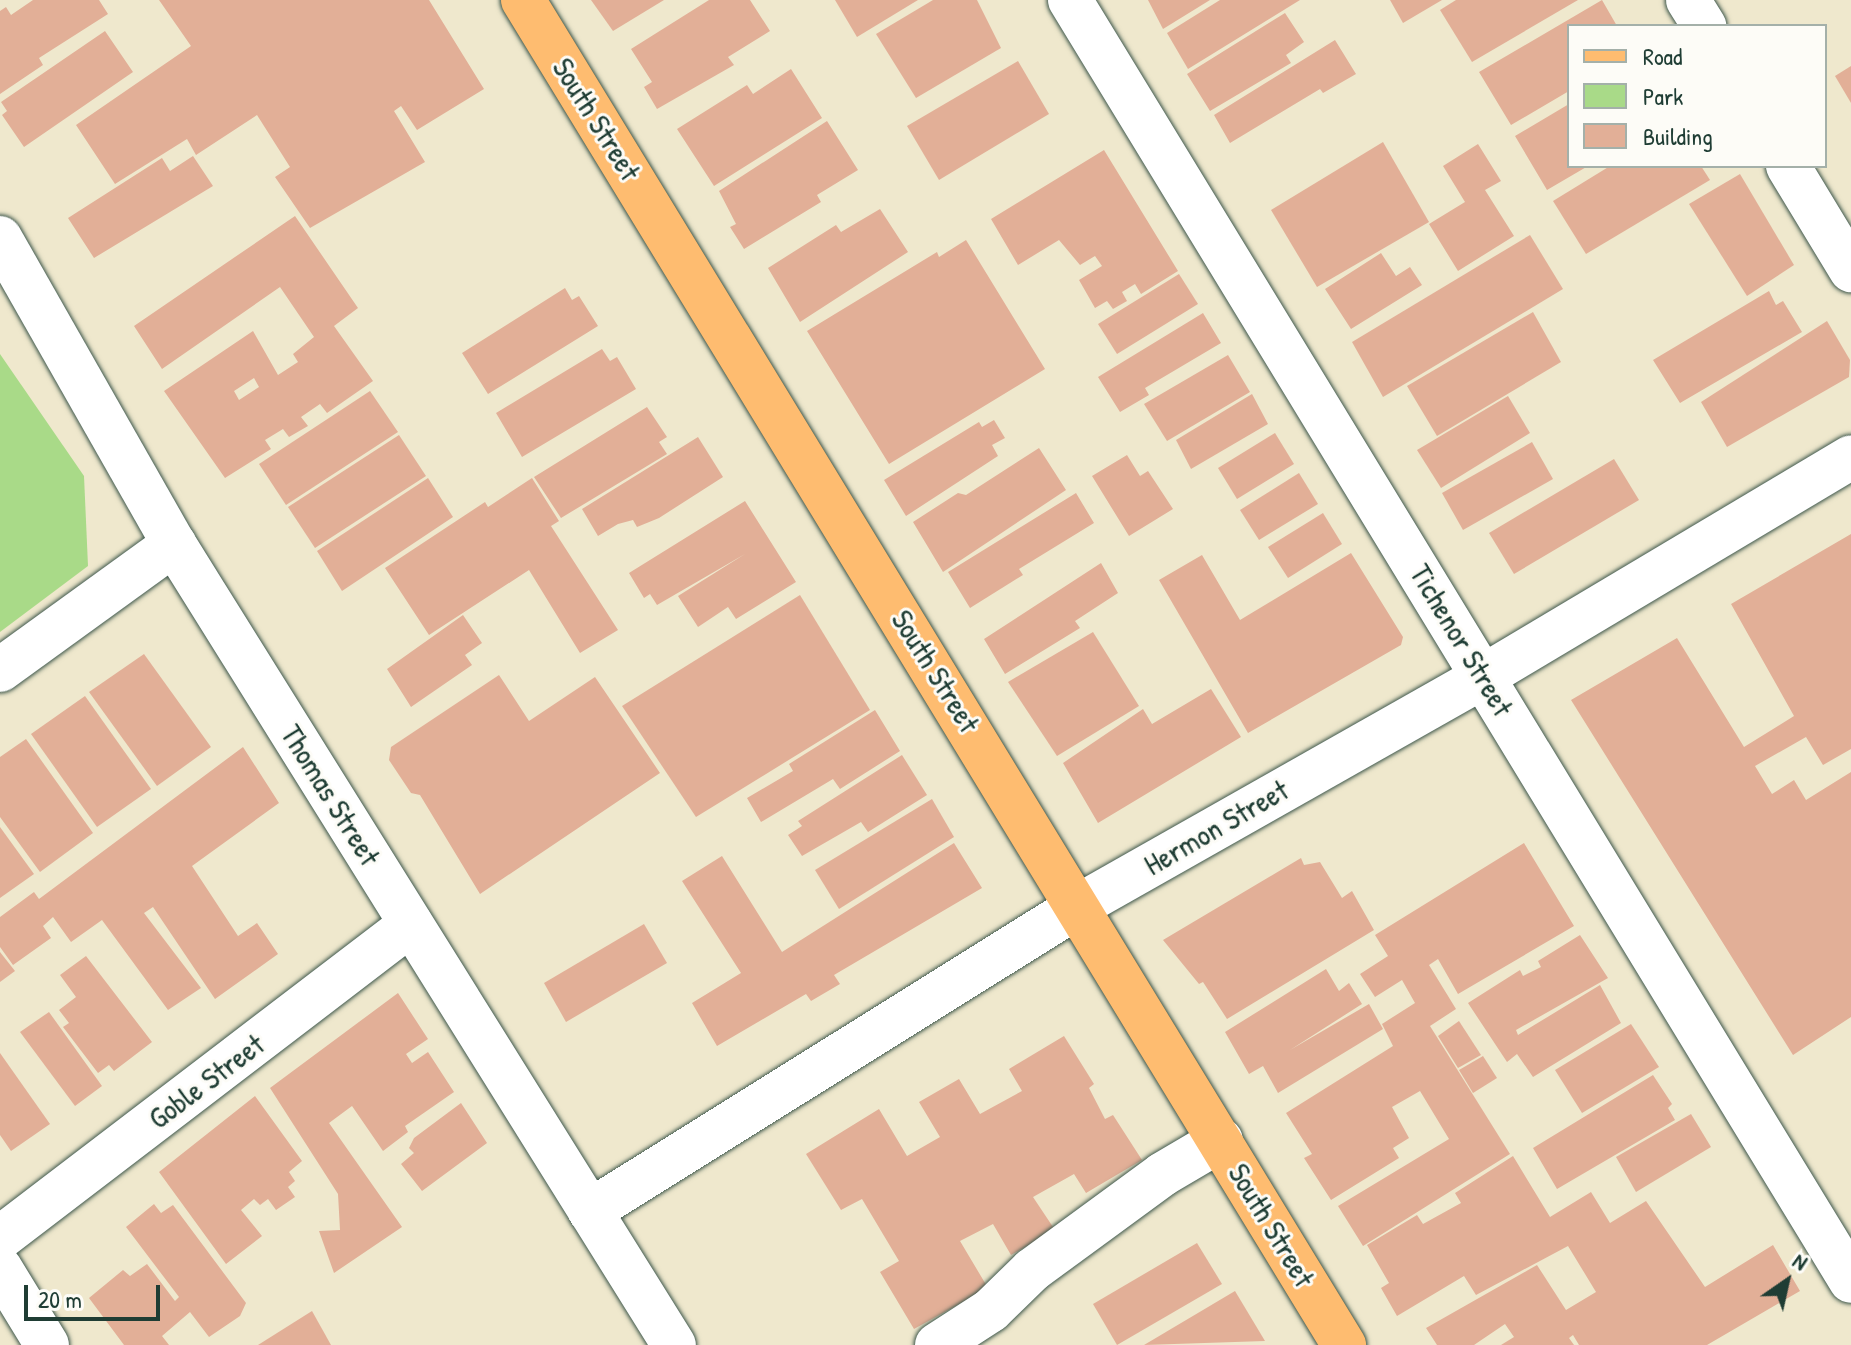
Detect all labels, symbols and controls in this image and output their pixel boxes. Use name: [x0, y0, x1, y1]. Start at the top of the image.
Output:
legend: [1567, 24, 1827, 168]
text: Road: [1643, 40, 1682, 72]
street label: South Street: [545, 51, 649, 187]
text: Park: [1643, 80, 1683, 112]
text: Building: [1643, 120, 1713, 152]
street label: Tichenor Street: [1403, 557, 1521, 723]
street label: South Street: [884, 603, 988, 739]
street label: Thomas Street: [274, 718, 388, 872]
street label: Hermon Street: [1138, 771, 1294, 883]
street label: Goble Street: [141, 1026, 271, 1136]
street label: South Street: [1221, 1157, 1323, 1293]
north arrow: [1747, 1241, 1827, 1321]
text: N: [1787, 1245, 1814, 1277]
scale bar: [28, 1269, 164, 1319]
text: 20 m: [38, 1283, 82, 1315]

